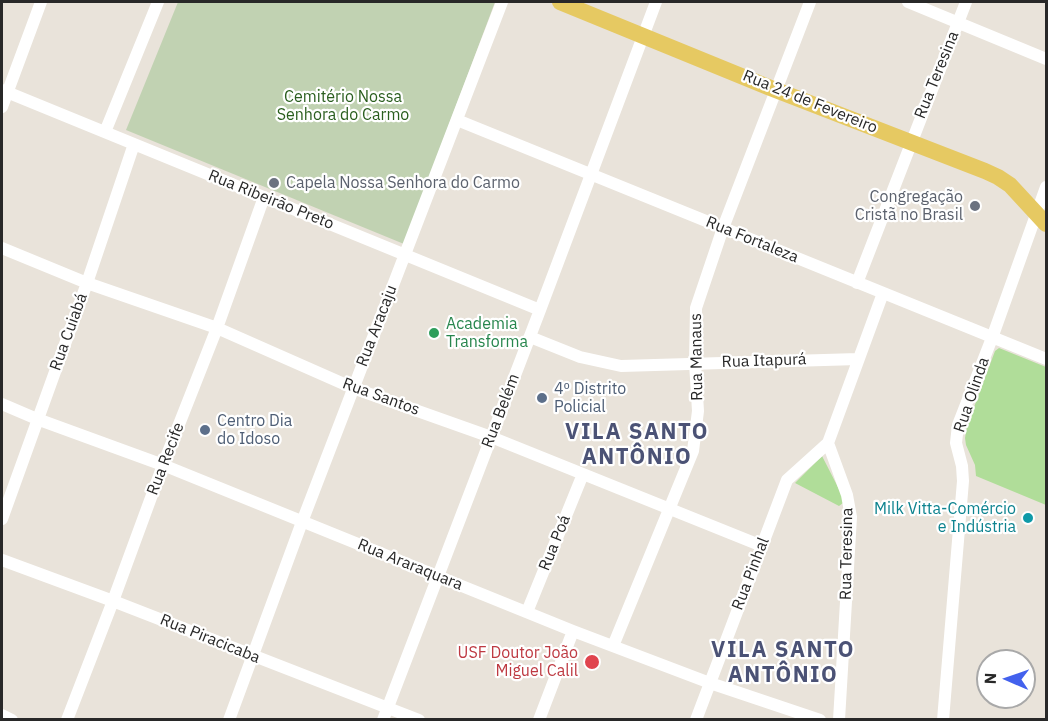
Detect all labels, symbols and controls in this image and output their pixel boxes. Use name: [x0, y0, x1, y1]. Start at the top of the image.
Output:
street label: Rua Teresina: [911, 29, 963, 121]
street label: Rua 24 de Fevereiro: [740, 66, 880, 138]
park label: Cemitério Nossa Senhora do Carmo: [277, 87, 409, 125]
street label: Rua Ribeirão Preto: [205, 166, 337, 234]
place label: Capela Nossa Senhora do Carmo: [286, 173, 520, 193]
marker: Capela Nossa Senhora do Carmo: [267, 176, 281, 190]
place label: Congregação Cristã no Brasil: [855, 187, 963, 225]
marker: Congregação Cristã no Brasil: [968, 199, 982, 213]
street label: Rua Fortaleza: [703, 213, 801, 267]
street label: Rua Aracaju: [353, 282, 401, 370]
street label: Rua Cuiabá: [46, 291, 92, 373]
street label: Rua Manaus: [687, 313, 707, 401]
place label: Academia Transforma: [446, 314, 528, 352]
marker: Academia Transforma: [427, 326, 441, 340]
street label: Rua Itapurá: [721, 350, 807, 372]
street label: Rua Olinda: [950, 355, 994, 435]
street label: Rua Belém: [478, 371, 524, 451]
street label: Rua Santos: [340, 374, 422, 420]
place label: 4º Distrito Policial: [554, 379, 626, 417]
marker: 4º Distrito Policial: [535, 391, 549, 405]
place label: Centro Dia do Idoso: [217, 411, 292, 449]
street label: Rua Recife: [143, 420, 189, 498]
district label: VILA SANTO ANTÔNIO: [565, 420, 709, 472]
marker: Centro Dia do Idoso: [198, 423, 212, 437]
place label: Milk Vitta-Comércio e Indústria: [874, 499, 1016, 537]
street label: Rua Teresina: [837, 508, 857, 600]
marker: Milk Vitta-Comércio e Indústria: [1021, 511, 1035, 525]
street label: Rua Poá: [535, 512, 575, 574]
street label: Rua Araraquara: [355, 535, 465, 595]
street label: Rua Pinhal: [728, 535, 774, 613]
street label: Rua Piracicaba: [157, 610, 263, 668]
district label: VILA SANTO ANTÔNIO: [711, 638, 855, 690]
place label: USF Doutor João Miguel Calil: [458, 643, 578, 681]
north arrow: [976, 649, 1036, 709]
marker: USF Doutor João Miguel Calil: [583, 653, 601, 671]
text: N: [980, 672, 1000, 685]

